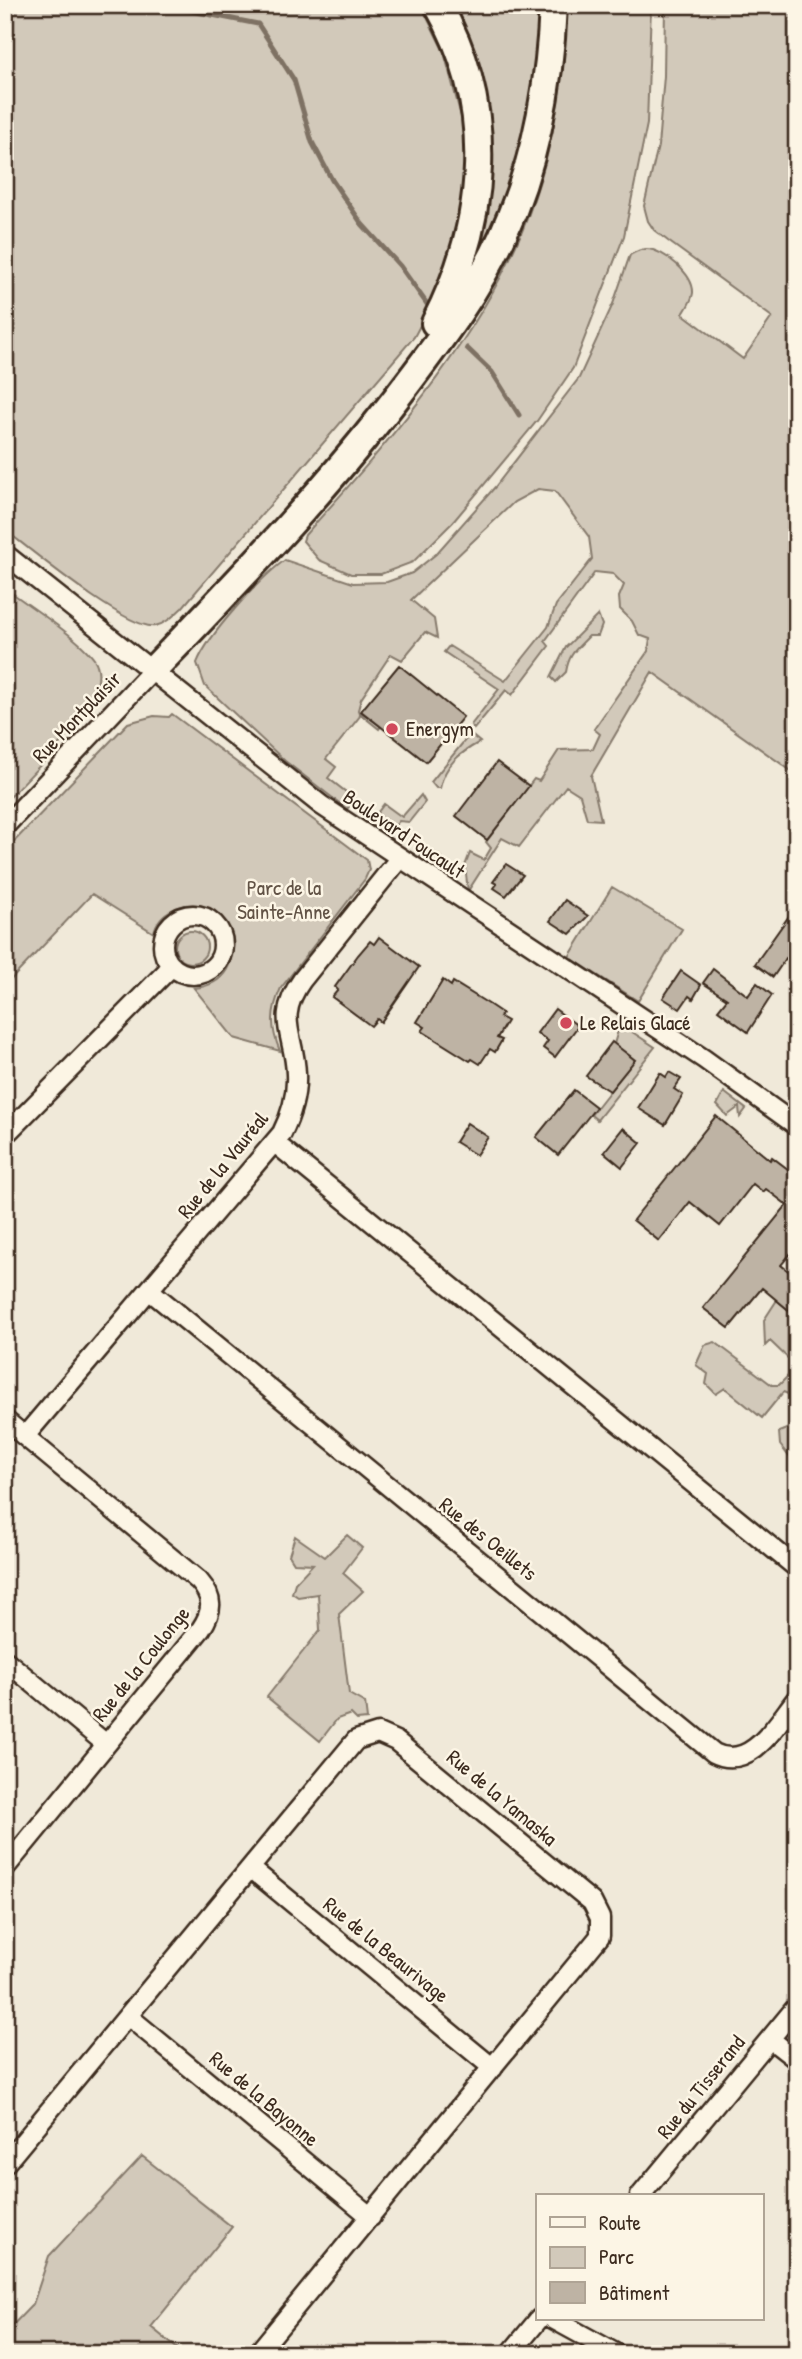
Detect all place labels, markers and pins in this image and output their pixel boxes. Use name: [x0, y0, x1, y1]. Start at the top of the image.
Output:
place label: Energym: [406, 714, 474, 743]
marker: Energym: [384, 721, 400, 737]
place label: Le Relais Glacé: [580, 1008, 691, 1037]
marker: Le Relais Glacé: [558, 1015, 574, 1031]

